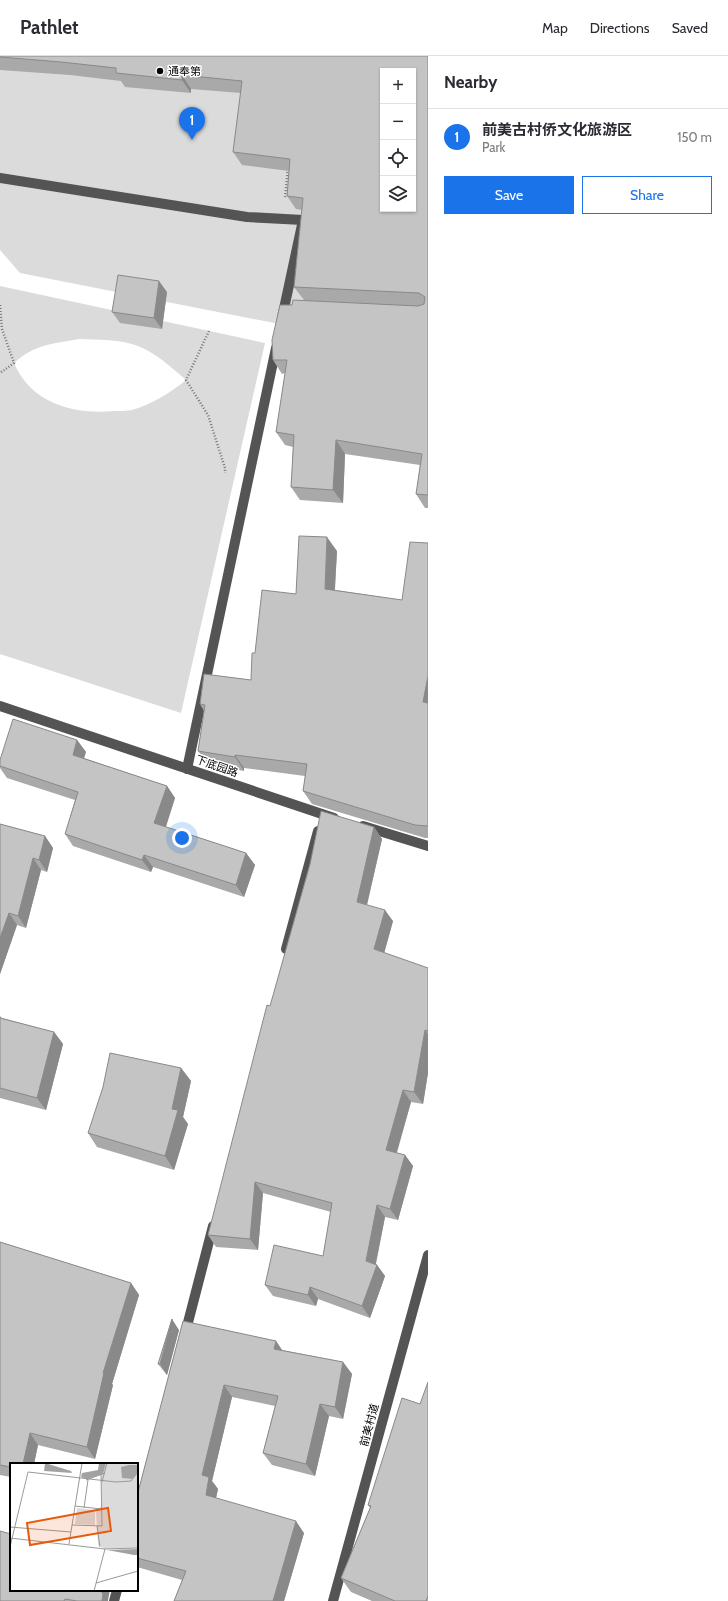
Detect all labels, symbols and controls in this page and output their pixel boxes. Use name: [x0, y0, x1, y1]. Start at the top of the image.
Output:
text: Pathlet: [20, 16, 79, 39]
text: Map: [542, 19, 568, 37]
text: Directions: [590, 19, 650, 37]
text: Saved: [672, 19, 708, 37]
place label: 通奉第: [168, 64, 201, 78]
marker: 通奉第: [155, 66, 165, 76]
map controls: [380, 68, 416, 212]
button: +: [380, 68, 416, 104]
text: Nearby: [444, 72, 497, 92]
button: −: [380, 104, 416, 140]
pin: 1: [179, 107, 205, 140]
text: 前美古村侨文化旅游区: [482, 121, 632, 139]
text: 1: [455, 129, 459, 145]
text: 150 m: [677, 129, 712, 145]
text: Park: [482, 139, 505, 155]
button: locate: [380, 140, 416, 176]
button: layers: [380, 176, 416, 212]
button: Save: [444, 176, 574, 214]
button: Share: [582, 176, 712, 214]
street label: 下底园路: [194, 752, 240, 780]
your location: [172, 828, 192, 848]
street label: 前美村道: [357, 1402, 381, 1448]
inset map: [10, 1463, 138, 1591]

